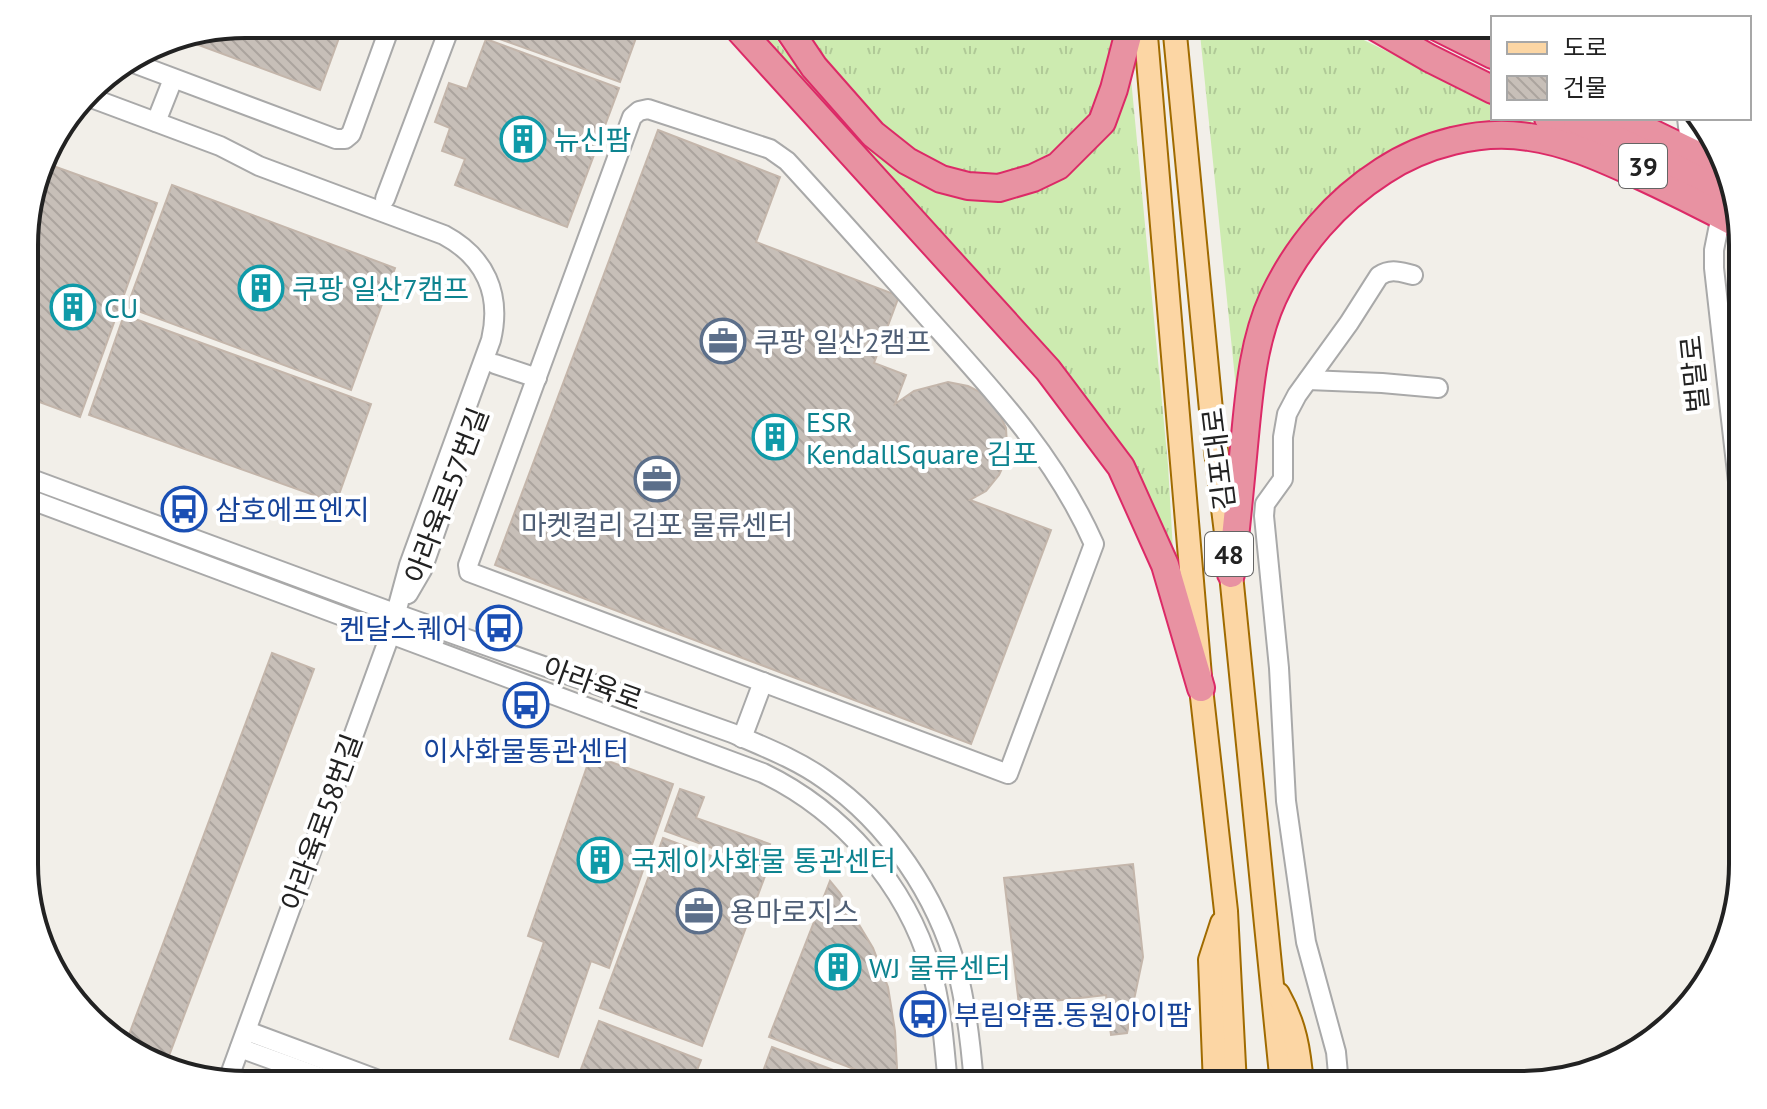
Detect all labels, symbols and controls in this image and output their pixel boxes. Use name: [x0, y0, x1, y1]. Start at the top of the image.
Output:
legend: [1491, 16, 1751, 120]
text: 도로: [1563, 32, 1607, 63]
text: 건물: [1563, 72, 1607, 103]
building icon: 뉴신팜: [499, 115, 547, 163]
place label: 뉴신팜: [554, 121, 631, 158]
road number: 39: [1619, 144, 1667, 188]
building icon: 쿠팡 일산7캠프: [237, 264, 285, 312]
place label: 쿠팡 일산7캠프: [292, 270, 469, 307]
building icon: CU: [49, 283, 97, 331]
place label: CU: [104, 289, 138, 326]
office icon: 쿠팡 일산2캠프: [699, 317, 747, 365]
place label: 쿠팡 일산2캠프: [754, 323, 931, 360]
street label: 벌말로: [1672, 334, 1716, 414]
street label: 아라육로57번길: [396, 402, 496, 588]
place label: ESR KendallSquare 김포: [806, 403, 1038, 472]
street label: 김포대로: [1193, 406, 1243, 512]
building icon: ESR KendallSquare 김포: [751, 413, 799, 461]
office icon: 마켓컬리 김포 물류센터: [633, 455, 681, 503]
bus stop icon: 삼호에프엔지: [160, 485, 208, 533]
place label: 삼호에프엔지: [215, 491, 370, 528]
place label: 마켓컬리 김포 물류센터: [521, 506, 793, 543]
road number: 48: [1205, 532, 1253, 576]
bus stop icon: 켄달스퀘어: [475, 604, 523, 652]
place label: 켄달스퀘어: [339, 610, 468, 647]
street label: 아라육로: [538, 648, 648, 718]
bus stop icon: 이사화물통관센터: [502, 681, 550, 729]
street label: 아라육로58번길: [272, 729, 370, 915]
place label: 이사화물통관센터: [423, 732, 629, 769]
building icon: 국제이사화물 통관센터: [576, 836, 624, 884]
place label: 국제이사화물 통관센터: [631, 842, 896, 879]
office icon: 용마로지스: [675, 887, 723, 935]
place label: 용마로지스: [730, 893, 859, 930]
building icon: WJ 물류센터: [814, 943, 862, 991]
place label: WJ 물류센터: [869, 949, 1011, 986]
bus stop icon: 부림약품.동원아이팜: [899, 990, 947, 1038]
place label: 부림약품.동원아이팜: [954, 996, 1192, 1033]

